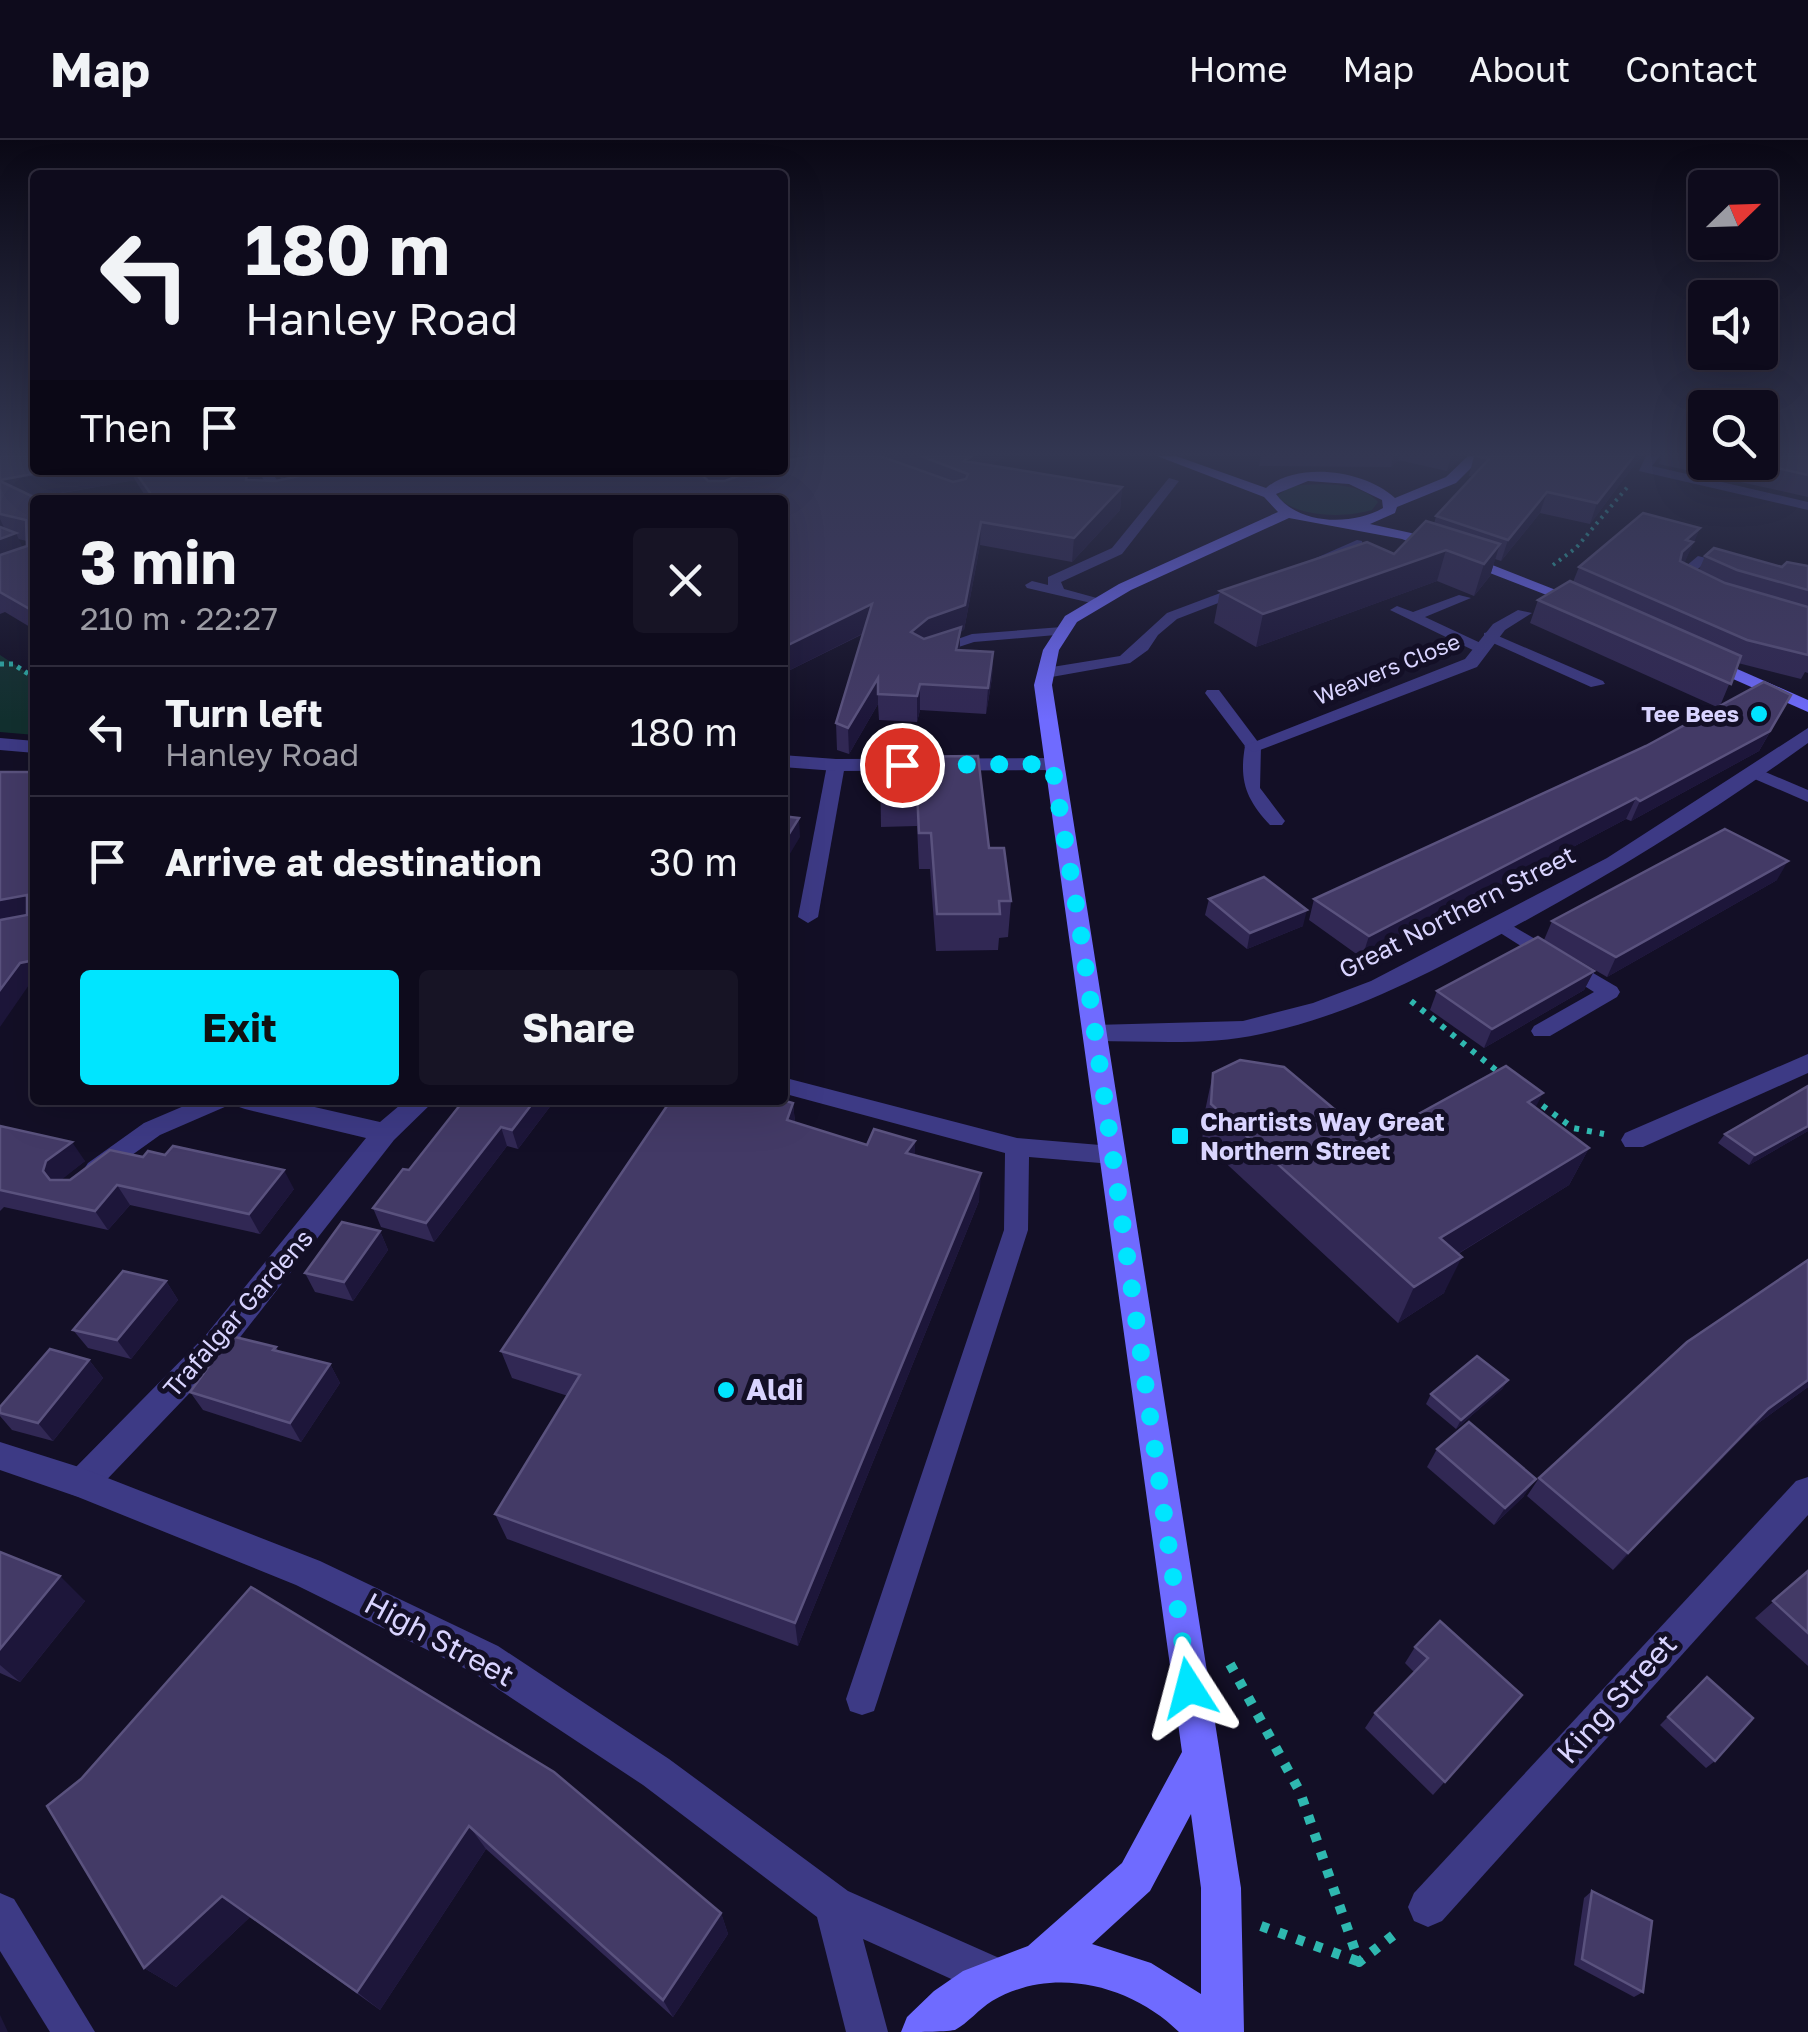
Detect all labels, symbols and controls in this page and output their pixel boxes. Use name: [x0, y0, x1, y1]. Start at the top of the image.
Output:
text: Map: [50, 40, 150, 98]
text: Home: [1189, 48, 1288, 90]
text: Map: [1343, 48, 1414, 90]
text: About: [1469, 48, 1570, 90]
text: Contact: [1625, 48, 1758, 90]
north arrow: [1688, 170, 1778, 260]
map controls: [1688, 170, 1778, 480]
text: 180 m: [245, 206, 450, 290]
icon: left: [80, 210, 210, 340]
button: sound: [1688, 280, 1778, 370]
text: Hanley Road: [245, 291, 518, 345]
button: search: [1688, 390, 1778, 480]
icon: arrive: [192, 400, 247, 455]
text: Then: [80, 405, 172, 450]
text: 3 min: [80, 525, 237, 597]
button: close: [633, 528, 738, 633]
text: 210 m · 22:27: [80, 599, 278, 637]
street label: Weavers Close: [1310, 627, 1464, 710]
text: Turn left: [165, 690, 323, 735]
place label: Tee Bees: [1641, 700, 1739, 727]
marker: Tee Bees: [1748, 703, 1770, 725]
icon: left: [80, 704, 135, 759]
text: 180 m: [630, 709, 738, 754]
pin: [860, 723, 945, 808]
text: Hanley Road: [165, 735, 359, 773]
icon: arrive: [875, 738, 930, 793]
icon: arrive: [80, 834, 135, 889]
street label: Great Northern Street: [1333, 838, 1580, 985]
text: Arrive at destination: [165, 839, 542, 884]
text: 30 m: [649, 839, 738, 884]
button: Exit: [80, 970, 399, 1085]
button: Share: [419, 970, 738, 1085]
place label: Chartists Way Great Northern Street: [1200, 1106, 1445, 1166]
marker: Chartists Way Great Northern Street: [1169, 1125, 1191, 1147]
street label: Trafalgar Gardens: [156, 1222, 319, 1403]
place label: Aldi: [746, 1371, 804, 1407]
marker: Aldi: [715, 1379, 737, 1401]
street label: High Street: [359, 1585, 520, 1694]
street label: King Street: [1549, 1626, 1684, 1771]
position arrow: [1137, 1636, 1241, 1740]

